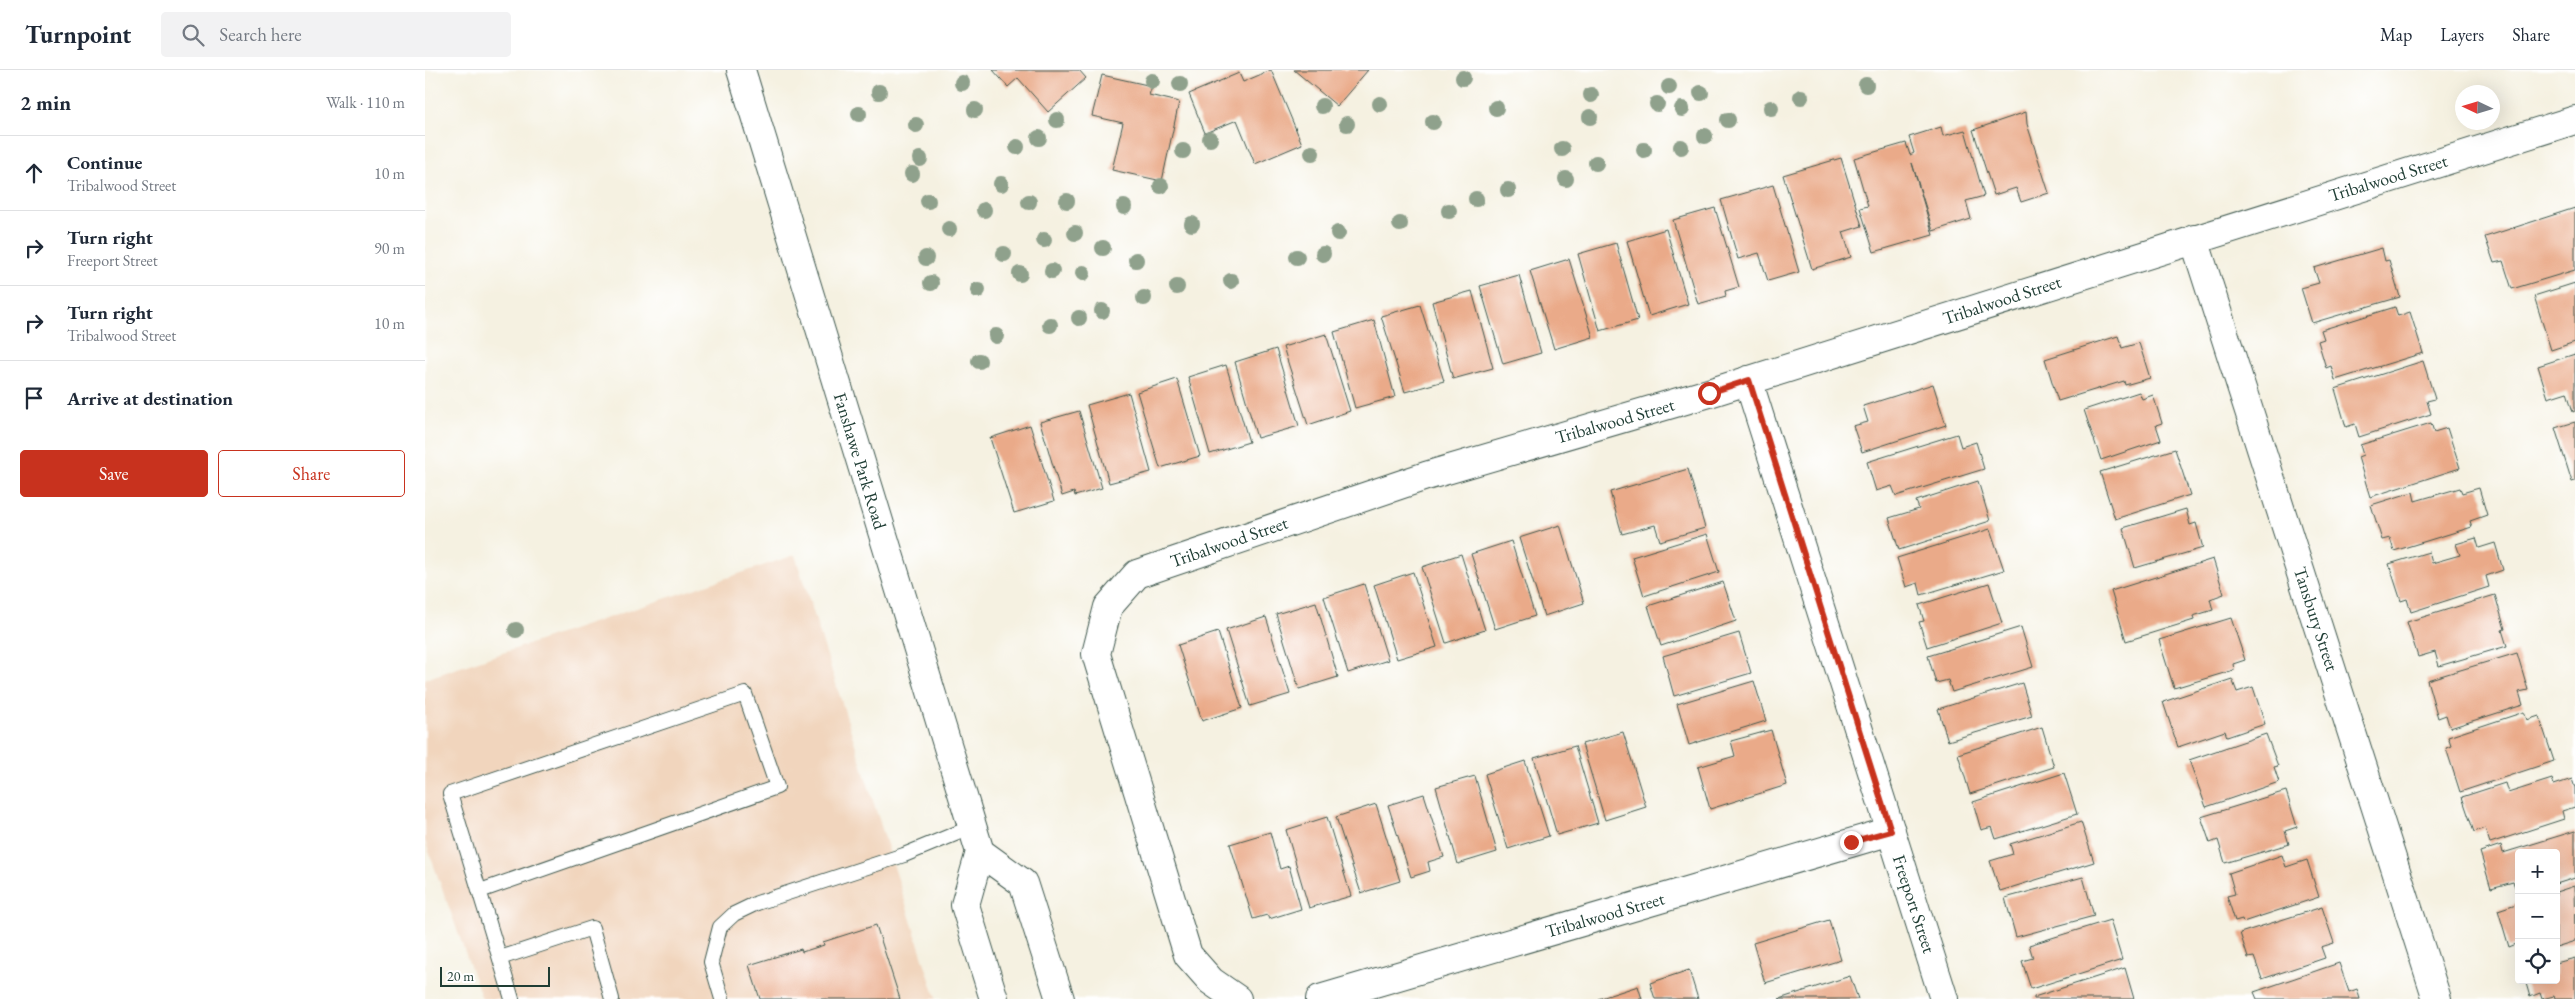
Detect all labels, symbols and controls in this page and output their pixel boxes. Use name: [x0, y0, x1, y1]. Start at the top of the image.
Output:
search box: [161, 12, 511, 57]
text: Turnpoint: [25, 19, 131, 50]
icon: search: [179, 21, 207, 49]
text: Search here: [219, 22, 302, 47]
text: Map: [2380, 23, 2412, 46]
text: Layers: [2440, 23, 2484, 46]
text: Share: [2512, 23, 2550, 46]
north arrow: [2455, 85, 2500, 130]
text: 2 min: [20, 89, 71, 116]
text: Walk · 110 m: [326, 92, 405, 113]
street label: Tribalwood Street: [2326, 148, 2450, 207]
text: Continue: [67, 150, 142, 175]
icon: ahead: [20, 159, 48, 187]
text: 10 m: [374, 163, 405, 184]
text: Tribalwood Street: [67, 175, 176, 196]
text: Turn right: [67, 225, 153, 250]
icon: right: [20, 234, 48, 262]
text: 90 m: [374, 238, 405, 259]
text: Freeport Street: [67, 250, 158, 271]
street label: Tribalwood Street: [1940, 269, 2064, 329]
text: Turn right: [67, 300, 153, 325]
icon: right: [20, 309, 48, 337]
text: 10 m: [374, 313, 405, 334]
text: Tribalwood Street: [67, 325, 176, 346]
route start: [1698, 382, 1721, 405]
icon: arrive: [20, 384, 48, 412]
text: Arrive at destination: [67, 386, 233, 411]
street label: Fanshawe Park Road: [829, 390, 892, 533]
street label: Tribalwood Street: [1553, 392, 1677, 449]
button: Save: [20, 450, 208, 497]
button: Share: [218, 450, 405, 497]
street label: Tribalwood Street: [1167, 511, 1291, 572]
street label: Tansbury Street: [2289, 564, 2344, 674]
route end: [1840, 831, 1863, 854]
map controls: [2515, 849, 2560, 984]
button: +: [2515, 849, 2560, 894]
street label: Freeport Street: [1888, 852, 1941, 956]
street label: Tribalwood Street: [1543, 886, 1667, 943]
button: −: [2515, 894, 2560, 939]
button: locate: [2515, 939, 2560, 984]
scale bar: [440, 964, 550, 987]
text: 20 m: [447, 967, 474, 985]

